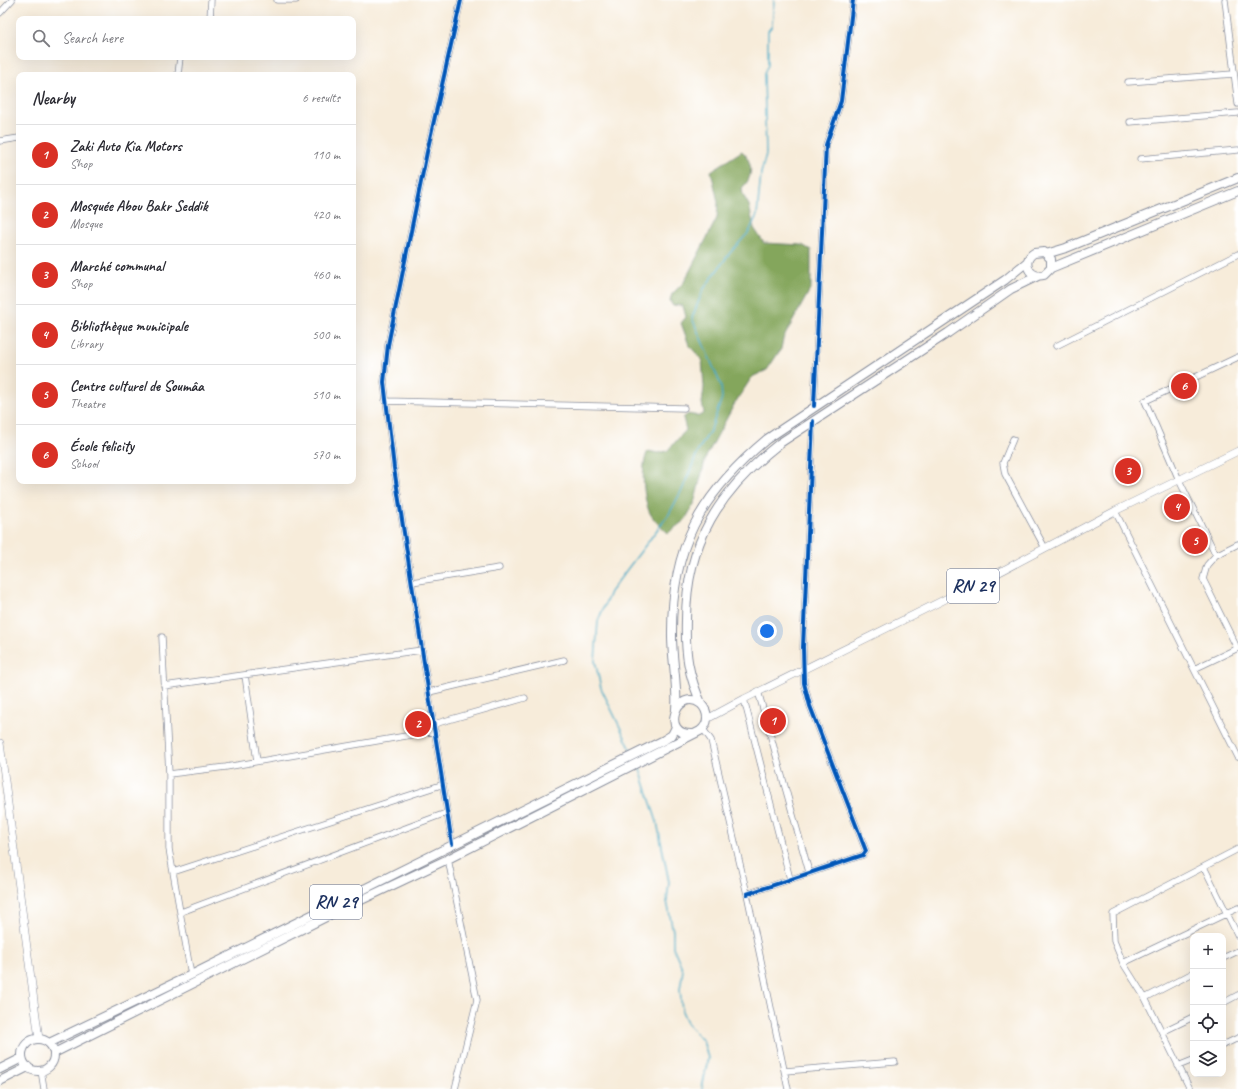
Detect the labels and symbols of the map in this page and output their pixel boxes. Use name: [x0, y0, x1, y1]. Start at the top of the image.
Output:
pin: 6: [1171, 371, 1197, 401]
pin: 3: [1115, 456, 1141, 486]
pin: 4: [1164, 492, 1190, 522]
pin: 5: [1182, 526, 1208, 556]
road number: RN 29: [947, 569, 999, 603]
your location: [757, 621, 777, 641]
pin: 1: [760, 706, 786, 736]
pin: 2: [405, 709, 431, 739]
road number: RN 29: [310, 885, 362, 919]

